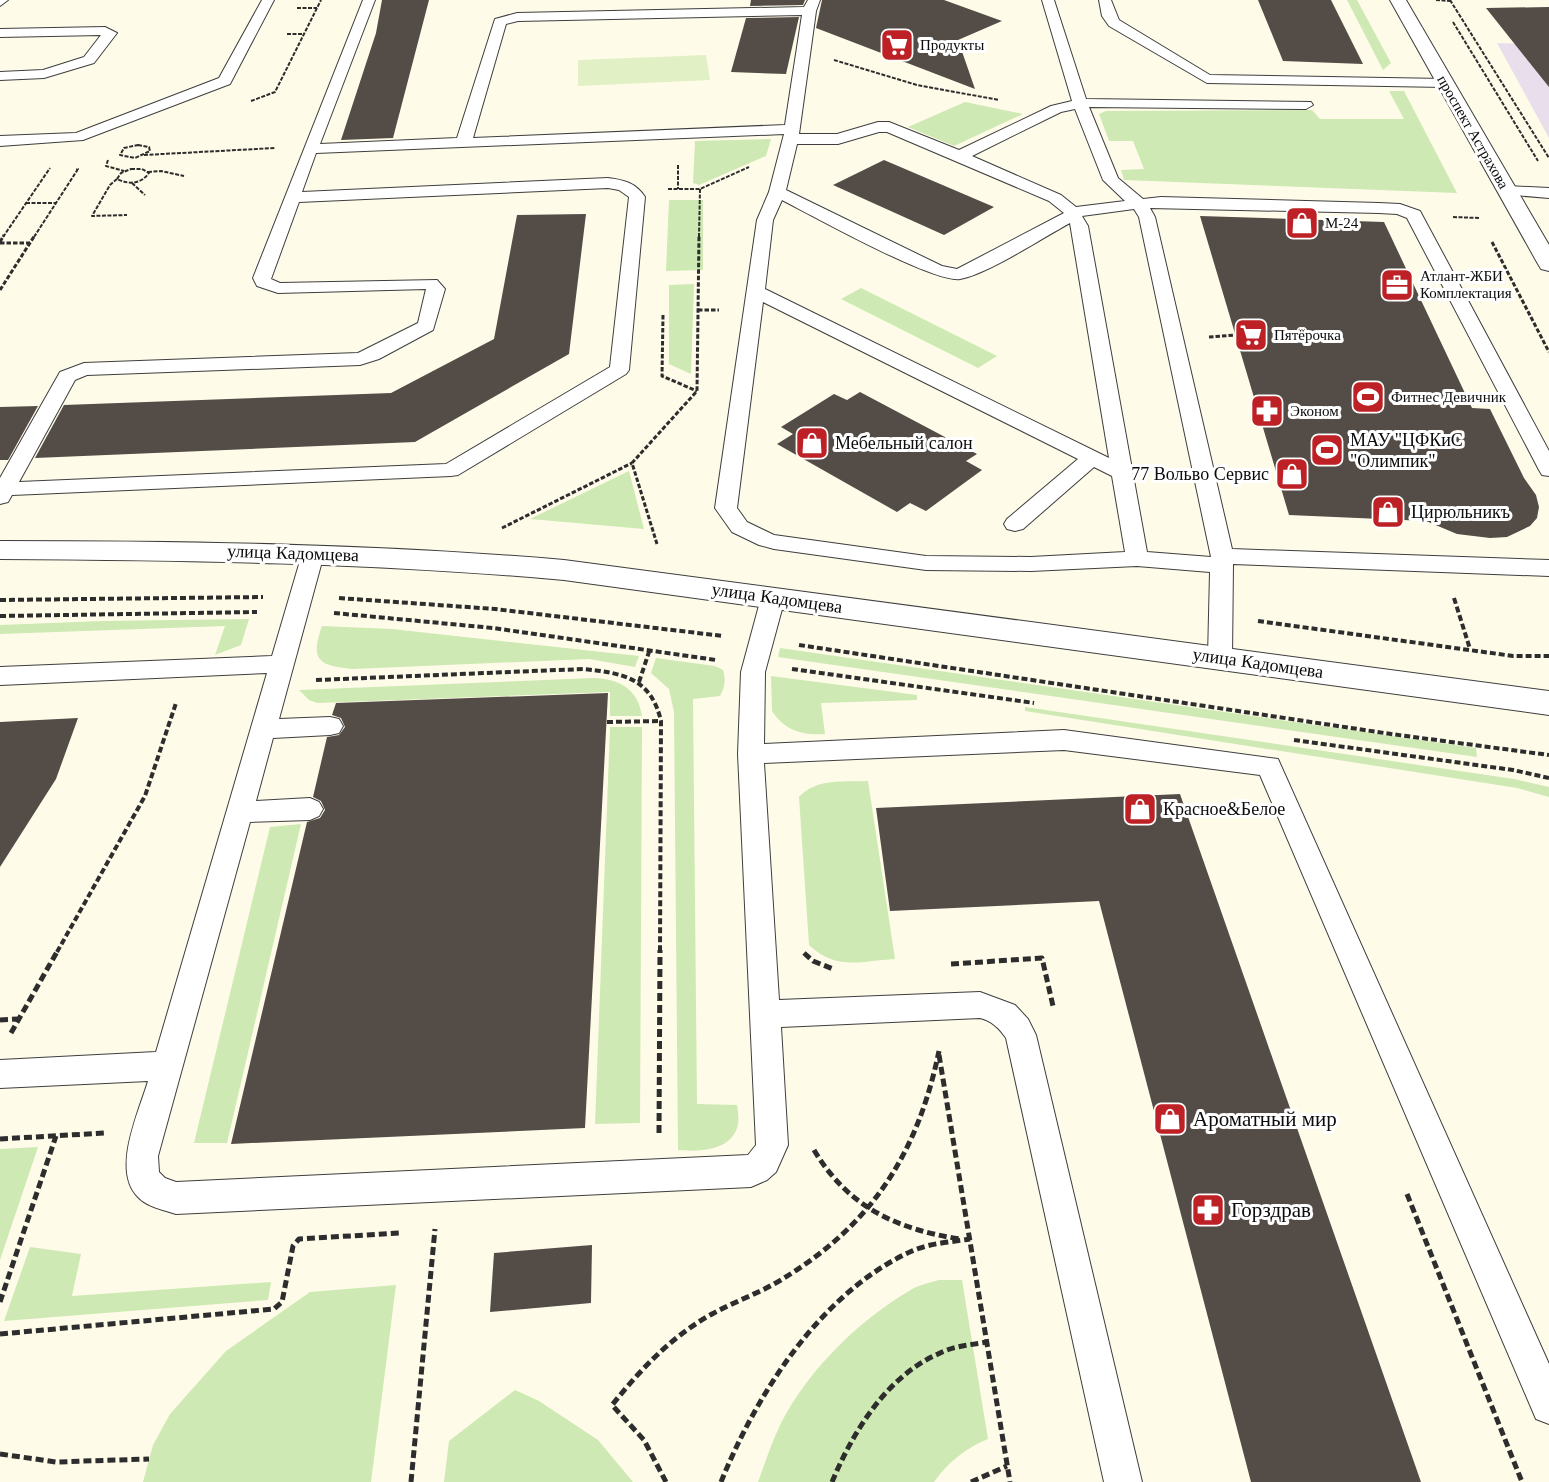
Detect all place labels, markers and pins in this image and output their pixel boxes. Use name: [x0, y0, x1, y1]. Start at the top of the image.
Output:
supermarket icon: Продукты: [879, 27, 915, 63]
place label: Продукты: [920, 37, 984, 53]
shop icon: М-24: [1284, 205, 1320, 241]
place label: М-24: [1325, 215, 1359, 231]
office icon: Атлант-ЖБИ Комплектация: [1379, 267, 1415, 303]
place label: Атлант-ЖБИ Комплектация: [1420, 268, 1512, 301]
supermarket icon: Пятёрочка: [1233, 317, 1269, 353]
place label: Пятёрочка: [1274, 327, 1341, 343]
sports icon: Фитнес Девичник: [1350, 379, 1386, 415]
place label: Фитнес Девичник: [1391, 389, 1507, 405]
pharmacy icon: Эконом: [1249, 393, 1285, 429]
place label: Эконом: [1290, 403, 1339, 419]
shop icon: Мебельный салон: [794, 425, 830, 461]
place label: МАУ "ЦФКиС "Олимпик": [1350, 430, 1463, 471]
sports icon: МАУ "ЦФКиС "Олимпик": [1309, 432, 1345, 468]
place label: Мебельный салон: [835, 433, 973, 453]
shop icon: 77 Вольво Сервис: [1274, 456, 1310, 492]
place label: 77 Вольво Сервис: [1131, 464, 1269, 484]
shop icon: Цирюльникъ: [1370, 494, 1406, 530]
place label: Цирюльникъ: [1411, 502, 1510, 522]
shop icon: Красное&Белое: [1122, 791, 1158, 827]
place label: Красное&Белое: [1163, 799, 1285, 819]
shop icon: Ароматный мир: [1152, 1101, 1188, 1137]
place label: Ароматный мир: [1193, 1107, 1337, 1131]
pharmacy icon: Горздрав: [1190, 1192, 1226, 1228]
place label: Горздрав: [1231, 1198, 1311, 1222]

